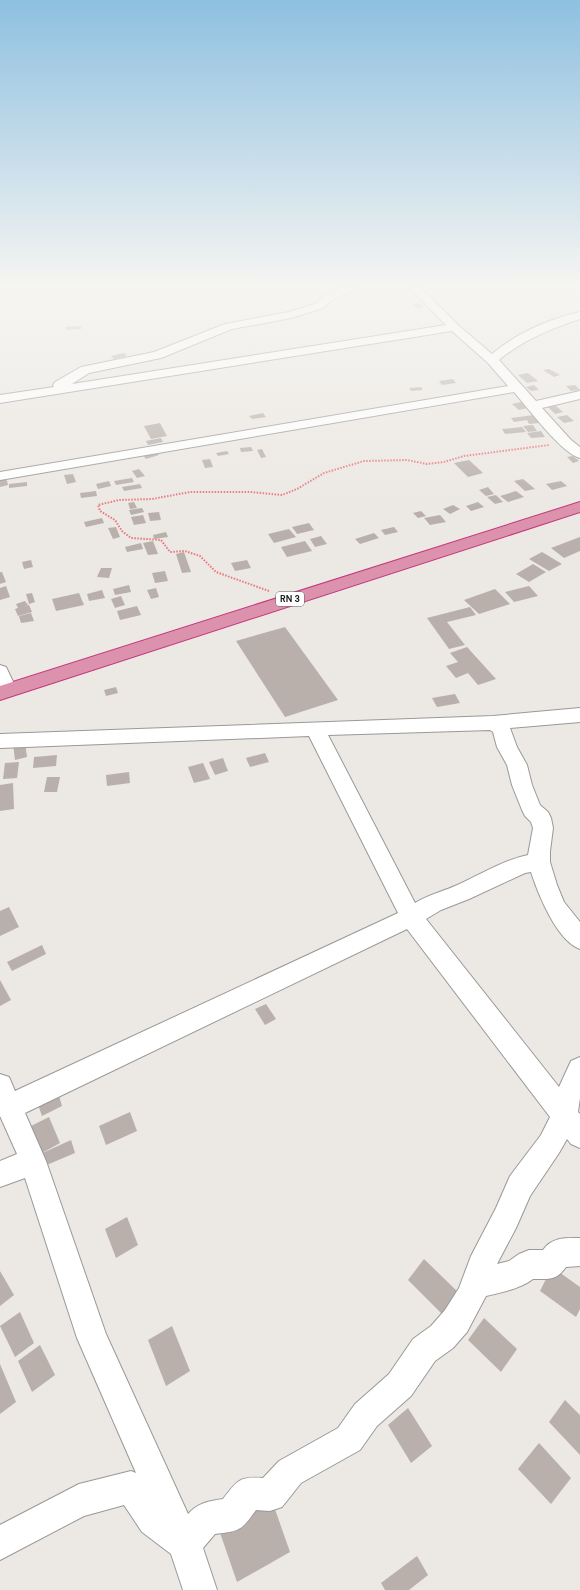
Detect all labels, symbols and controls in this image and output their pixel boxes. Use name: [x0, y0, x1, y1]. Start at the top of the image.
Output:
road number: RN 3: [276, 592, 304, 606]

